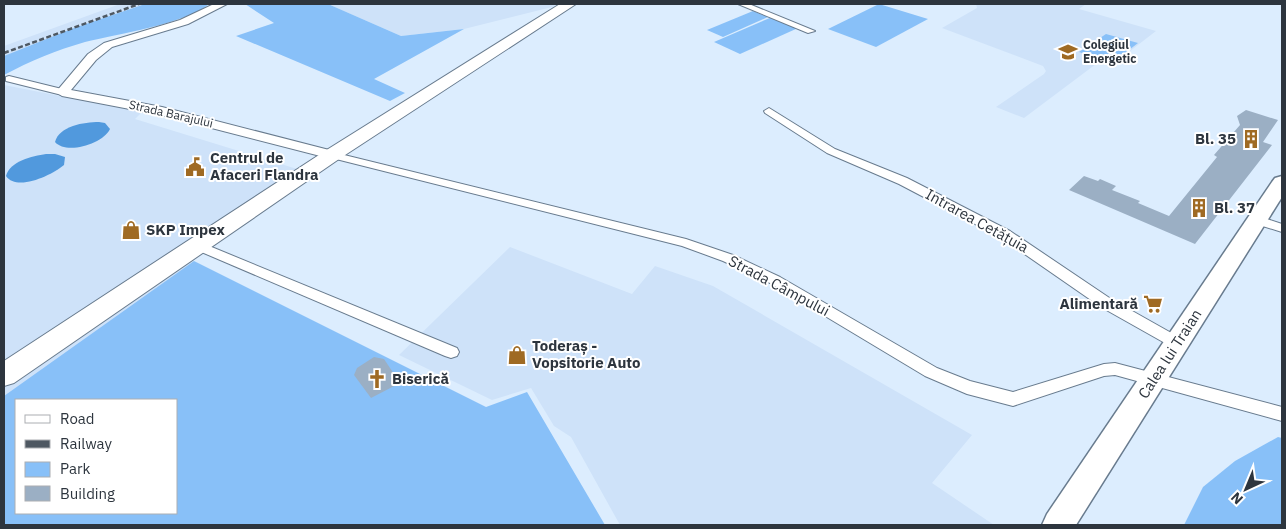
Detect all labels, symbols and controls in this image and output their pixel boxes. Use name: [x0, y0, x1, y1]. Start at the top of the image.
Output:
place label: Colegiul Energetic: [1083, 37, 1136, 66]
school or university icon: Colegiul Energetic: [1057, 41, 1079, 63]
street label: Strada Barajului: [127, 97, 215, 131]
building icon: Bl. 35: [1240, 128, 1262, 150]
place label: Bl. 35: [1195, 129, 1236, 148]
place label: Centrul de Afaceri Flandra: [210, 148, 319, 184]
public building icon: Centrul de Afaceri Flandra: [184, 156, 206, 178]
street label: Intrarea Cetățuia: [922, 184, 1032, 257]
building icon: Bl. 37: [1188, 197, 1210, 219]
place label: Bl. 37: [1214, 198, 1255, 217]
shop icon: SKP Impex: [120, 219, 142, 241]
place label: SKP Impex: [146, 220, 225, 239]
street label: Strada Câmpului: [725, 251, 833, 320]
supermarket icon: Alimentară: [1142, 293, 1164, 315]
place label: Alimentară: [1059, 294, 1138, 313]
street label: Calea lui Traian: [1134, 305, 1206, 402]
place label: Toderaș - Vopsitorie Auto: [532, 336, 640, 372]
shop icon: Toderaș - Vopsitorie Auto: [506, 344, 528, 366]
church icon: Biserică: [366, 368, 388, 390]
place label: Biserică: [392, 369, 449, 388]
legend: [15, 399, 178, 514]
text: Road: [60, 409, 95, 428]
text: Railway: [60, 434, 113, 453]
text: Park: [60, 459, 90, 478]
north arrow: [1221, 464, 1271, 514]
text: Building: [60, 484, 115, 503]
text: N: [1227, 488, 1247, 508]

